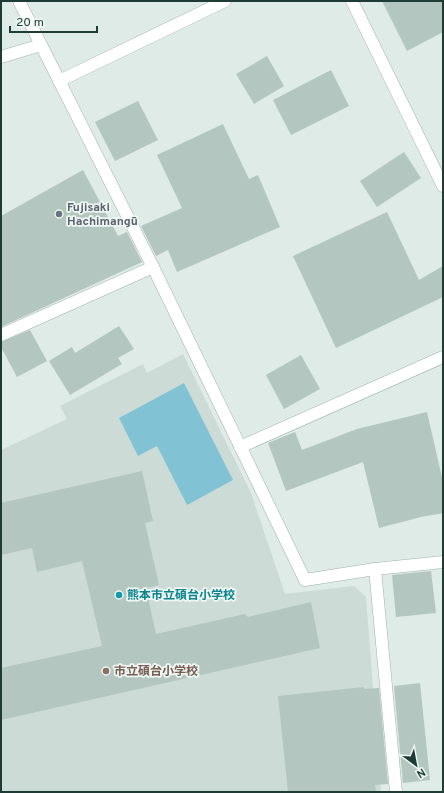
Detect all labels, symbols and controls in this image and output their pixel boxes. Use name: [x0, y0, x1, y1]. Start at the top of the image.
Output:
scale bar: [10, 8, 97, 34]
text: 20 m: [16, 15, 44, 31]
place label: Fujisaki Hachimangū: [67, 200, 138, 230]
marker: Fujisaki Hachimangū: [54, 209, 64, 219]
place label: 熊本市立碩台小学校: [127, 588, 235, 604]
marker: 熊本市立碩台小学校: [114, 590, 124, 600]
place label: 市立碩台小学校: [114, 664, 198, 680]
marker: 市立碩台小学校: [101, 666, 111, 676]
north arrow: [396, 745, 436, 785]
text: N: [414, 765, 428, 781]

